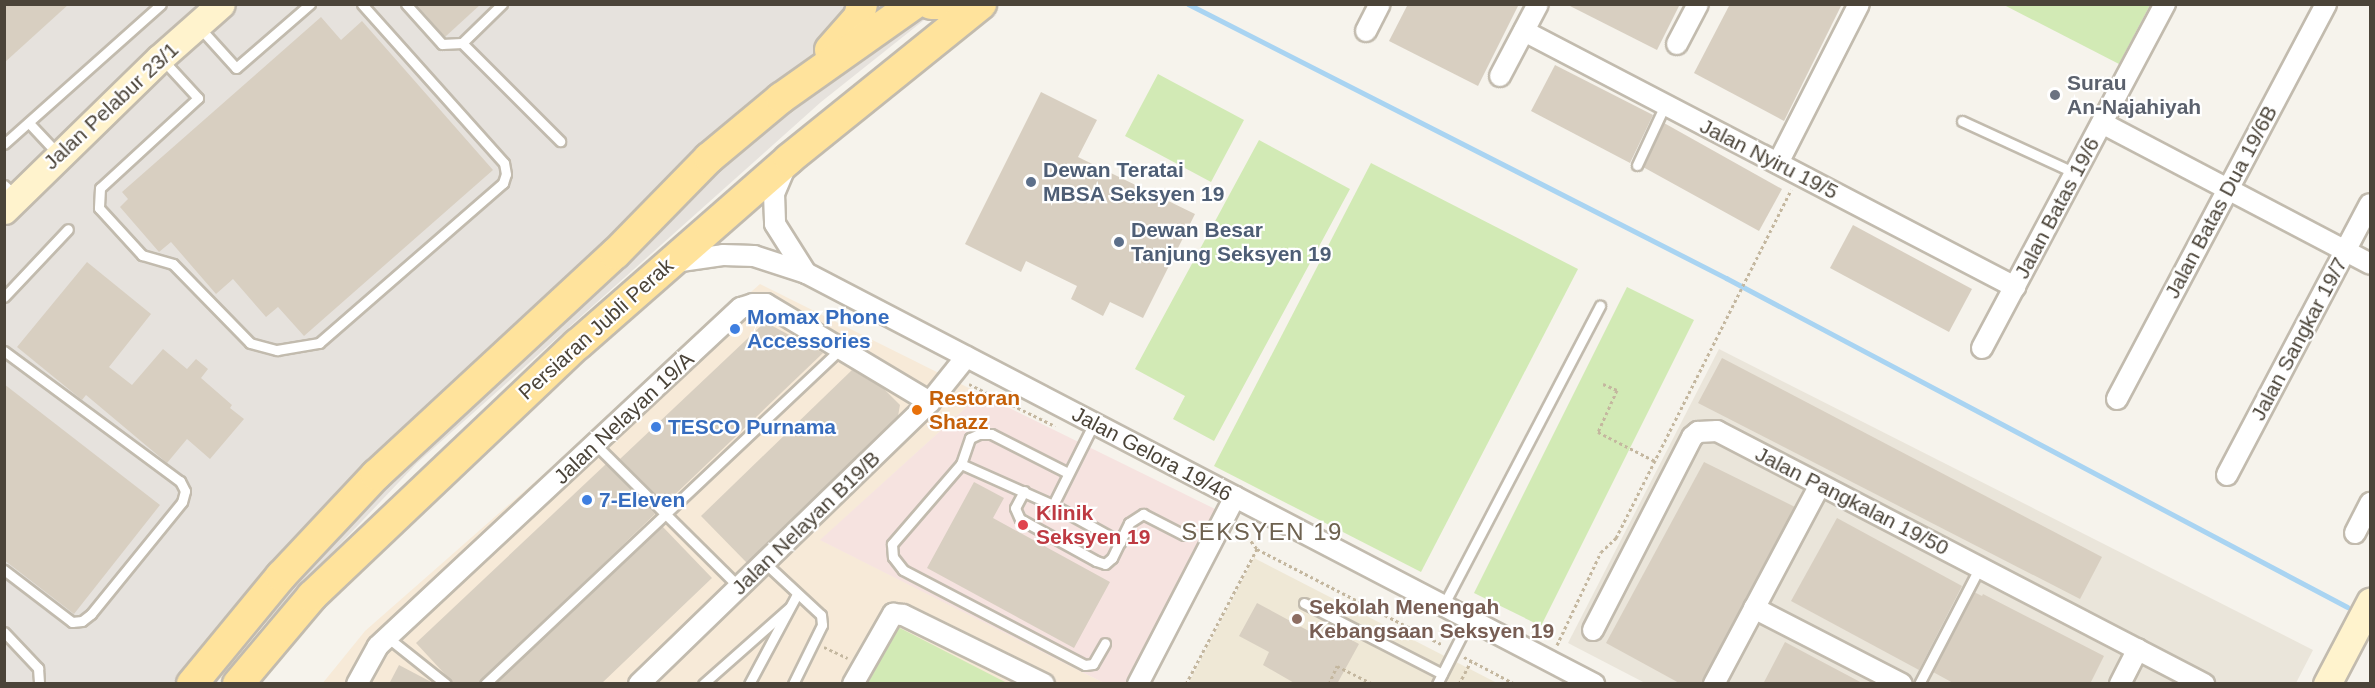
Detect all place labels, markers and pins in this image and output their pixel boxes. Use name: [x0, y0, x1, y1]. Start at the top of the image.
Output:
place label: Surau An-Najahiyah: [2067, 70, 2201, 120]
marker: Surau An-Najahiyah: [2048, 88, 2062, 102]
place label: Dewan Teratai MBSA Seksyen 19: [1043, 157, 1225, 207]
marker: Dewan Teratai MBSA Seksyen 19: [1024, 175, 1038, 189]
place label: Dewan Besar Tanjung Seksyen 19: [1131, 217, 1331, 267]
marker: Dewan Besar Tanjung Seksyen 19: [1112, 235, 1126, 249]
place label: Momax Phone Accessories: [747, 304, 889, 354]
marker: Momax Phone Accessories: [728, 322, 742, 336]
place label: Restoran Shazz: [929, 385, 1020, 435]
marker: Restoran Shazz: [910, 403, 924, 417]
place label: TESCO Purnama: [668, 414, 836, 440]
marker: TESCO Purnama: [649, 420, 663, 434]
place label: 7-Eleven: [599, 487, 685, 513]
marker: 7-Eleven: [580, 493, 594, 507]
place label: Klinik Seksyen 19: [1036, 500, 1150, 550]
marker: Klinik Seksyen 19: [1014, 516, 1032, 534]
place label: Sekolah Menengah Kebangsaan Seksyen 19: [1309, 594, 1554, 644]
marker: Sekolah Menengah Kebangsaan Seksyen 19: [1290, 612, 1304, 626]

